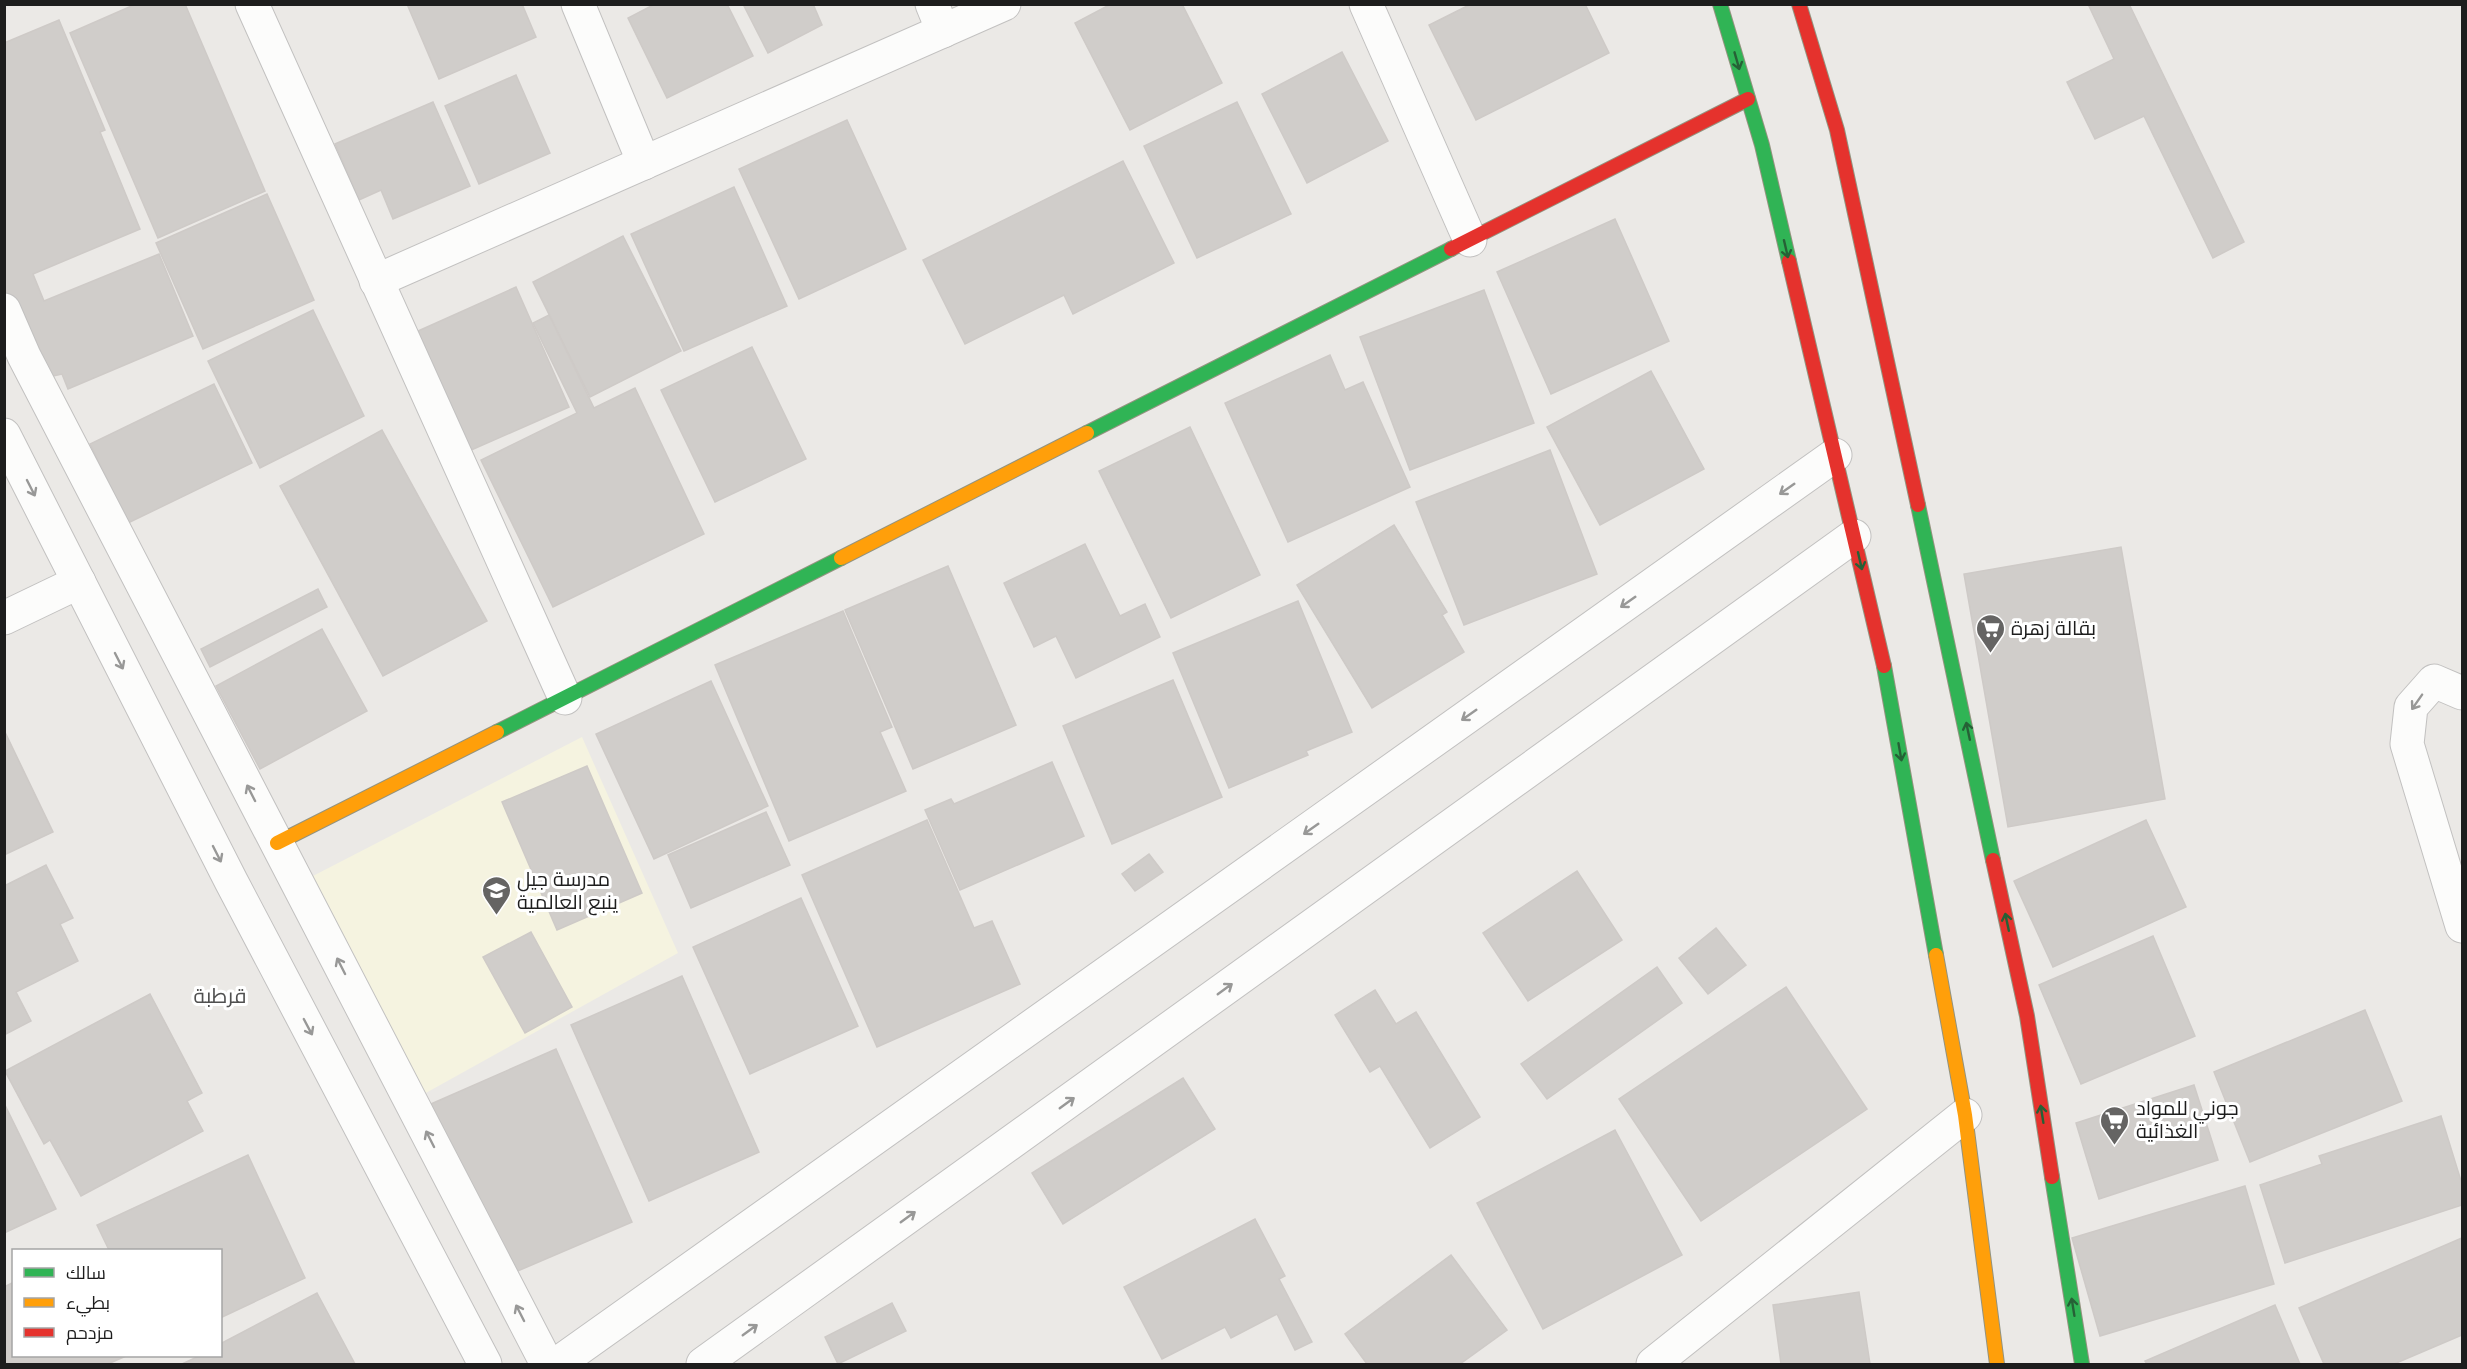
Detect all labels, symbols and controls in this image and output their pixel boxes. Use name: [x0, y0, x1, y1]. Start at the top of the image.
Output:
one-way arrow: [1732, 51, 1743, 70]
one-way arrow: [1781, 239, 1793, 258]
one-way arrow: [26, 478, 37, 496]
one-way arrow: [1780, 483, 1796, 495]
one-way arrow: [1855, 552, 1867, 571]
one-way arrow: [1621, 596, 1637, 609]
supermarket icon: بقالة زهرة: [1974, 612, 2006, 654]
place label: بقالة زهرة: [2011, 615, 2096, 640]
one-way arrow: [114, 652, 126, 670]
one-way arrow: [2411, 694, 2423, 710]
one-way arrow: [1462, 709, 1478, 722]
one-way arrow: [1961, 722, 1973, 741]
one-way arrow: [1895, 742, 1906, 762]
one-way arrow: [244, 784, 256, 802]
one-way arrow: [1303, 822, 1319, 835]
one-way arrow: [212, 844, 224, 862]
place label: مدرسة جيل ينبع العالمية: [517, 866, 618, 916]
school or university icon: مدرسة جيل ينبع العالمية: [480, 874, 512, 916]
one-way arrow: [2001, 913, 2013, 932]
one-way arrow: [334, 957, 346, 975]
district label: قرطبة: [194, 982, 246, 1008]
one-way arrow: [1217, 983, 1233, 995]
one-way arrow: [303, 1017, 314, 1035]
place label: جوني للمواد الغذائية: [2136, 1095, 2239, 1142]
one-way arrow: [1058, 1097, 1074, 1109]
supermarket icon: جوني للمواد الغذائية: [2099, 1104, 2131, 1146]
one-way arrow: [2037, 1105, 2048, 1124]
one-way arrow: [424, 1131, 435, 1149]
one-way arrow: [900, 1210, 916, 1223]
legend: [12, 1249, 222, 1357]
text: سالك: [66, 1261, 106, 1283]
text: بطيء: [66, 1291, 110, 1317]
one-way arrow: [2067, 1297, 2078, 1317]
one-way arrow: [513, 1304, 525, 1322]
text: مزدحم: [66, 1321, 114, 1345]
one-way arrow: [742, 1324, 758, 1336]

